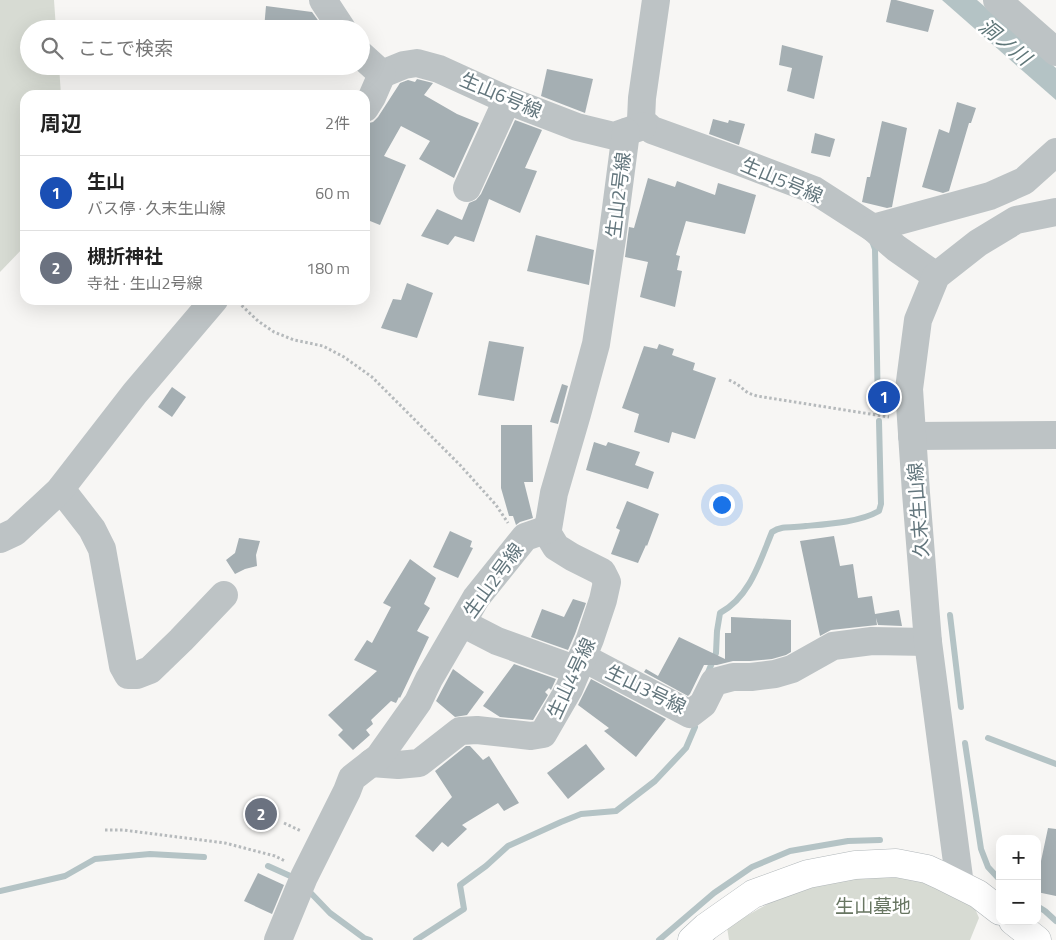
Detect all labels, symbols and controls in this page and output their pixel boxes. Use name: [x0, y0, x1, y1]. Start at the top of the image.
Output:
water label: 洞ノ川: [972, 11, 1040, 74]
search box: [20, 20, 370, 75]
text: ここで検索: [78, 33, 173, 62]
icon: search: [38, 34, 66, 62]
street label: 生山6号線: [456, 64, 547, 125]
text: 周辺: [40, 107, 82, 139]
text: 2件: [325, 111, 350, 135]
street label: 生山5号線: [737, 149, 828, 210]
street label: 生山2号線: [598, 150, 637, 240]
text: 生山: [87, 166, 125, 195]
text: 1: [52, 181, 60, 205]
text: 60 m: [315, 181, 350, 205]
text: バス停 · 久末生山線: [87, 196, 226, 220]
text: 槻折神社: [87, 241, 163, 270]
text: 2: [52, 256, 60, 280]
text: 180 m: [306, 256, 350, 280]
text: 寺社 · 生山2号線: [87, 271, 202, 295]
pin: 1: [868, 378, 900, 416]
street label: 久末生山線: [900, 462, 935, 558]
your location: [709, 492, 735, 518]
street label: 生山2号線: [455, 536, 530, 623]
street label: 生山4号線: [539, 632, 602, 723]
street label: 生山3号線: [601, 657, 692, 721]
pin: 2: [245, 795, 277, 833]
map controls: [996, 835, 1041, 925]
button: +: [996, 835, 1041, 880]
button: −: [996, 880, 1041, 925]
park label: 生山墓地: [835, 891, 911, 920]

